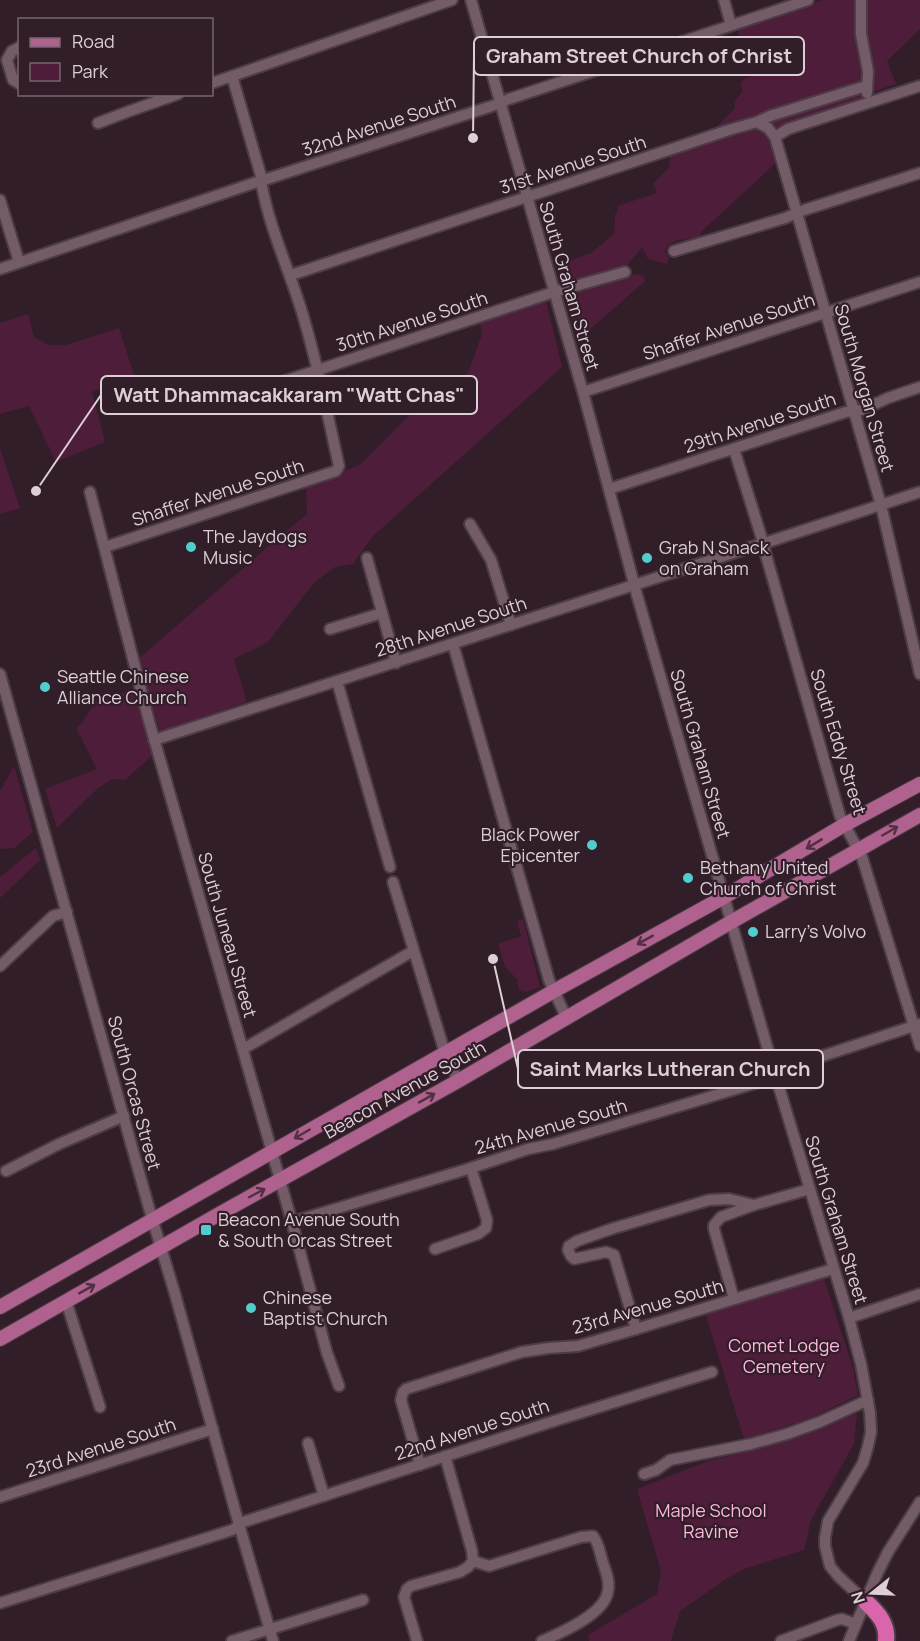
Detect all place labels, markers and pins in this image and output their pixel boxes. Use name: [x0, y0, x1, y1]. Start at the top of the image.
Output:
callout: Graham Street Church of Christ: [474, 37, 804, 75]
callout: Watt Dhammacakkaram "Watt Chas": [101, 376, 477, 414]
place label: The Jaydogs Music: [203, 524, 307, 569]
place label: Grab N Snack on Graham: [659, 535, 770, 580]
marker: The Jaydogs Music: [184, 540, 198, 554]
marker: Grab N Snack on Graham: [640, 551, 654, 565]
place label: Seattle Chinese Alliance Church: [57, 664, 189, 709]
marker: Seattle Chinese Alliance Church: [38, 680, 52, 694]
place label: Black Power Epicenter: [481, 822, 581, 867]
marker: Black Power Epicenter: [585, 838, 599, 852]
place label: Bethany United Church of Christ: [700, 855, 836, 900]
marker: Bethany United Church of Christ: [681, 871, 695, 885]
place label: Larry's Volvo: [765, 919, 866, 943]
marker: Larry's Volvo: [746, 925, 760, 939]
callout: Saint Marks Lutheran Church: [518, 1050, 823, 1088]
place label: Beacon Avenue South & South Orcas Street: [218, 1207, 400, 1252]
marker: Beacon Avenue South & South Orcas Street: [199, 1223, 213, 1237]
place label: Chinese Baptist Church: [263, 1285, 388, 1330]
marker: Chinese Baptist Church: [244, 1301, 258, 1315]

